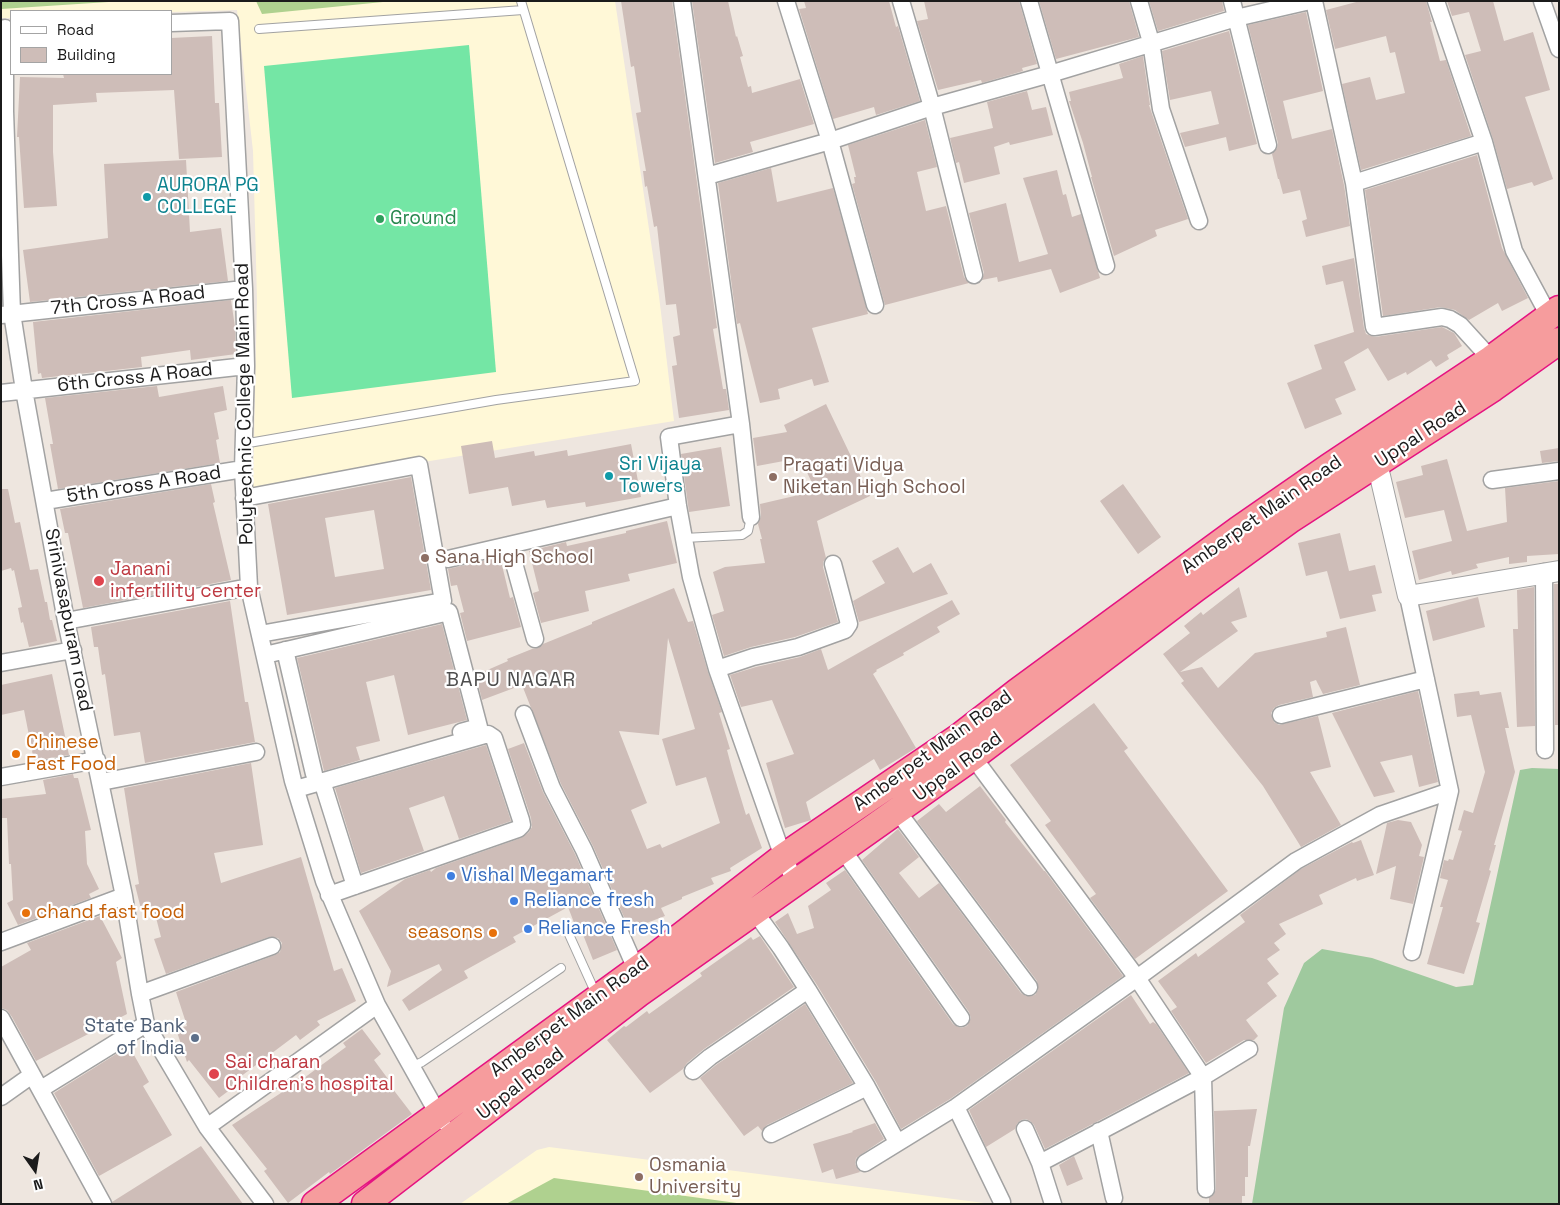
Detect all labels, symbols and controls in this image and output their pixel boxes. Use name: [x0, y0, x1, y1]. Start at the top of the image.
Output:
legend: [10, 10, 172, 75]
text: Road: [57, 20, 94, 39]
text: Building: [57, 45, 116, 64]
place label: AURORA PG COLLEGE: [157, 175, 259, 219]
marker: AURORA PG COLLEGE: [141, 191, 153, 203]
place label: Ground: [390, 208, 457, 230]
marker: Ground: [374, 213, 386, 225]
street label: Polytechnic College Main Road: [231, 263, 259, 545]
street label: 7th Cross A Road: [50, 282, 206, 320]
street label: 6th Cross A Road: [56, 359, 214, 397]
street label: Uppal Road: [1371, 397, 1471, 473]
street label: Amberpet Main Road: [1177, 451, 1347, 579]
place label: Sri Vijaya Towers: [619, 454, 702, 498]
place label: Pragati Vidya Niketan High School: [783, 455, 966, 499]
street label: 5th Cross A Road: [65, 462, 223, 508]
marker: Sri Vijaya Towers: [603, 470, 615, 482]
marker: Pragati Vidya Niketan High School: [767, 471, 779, 483]
street label: Srinivasapuram road: [39, 527, 97, 713]
place label: Sana High School: [435, 547, 594, 569]
marker: Sana High School: [419, 552, 431, 564]
place label: Janani infertility center: [110, 559, 261, 603]
marker: Janani infertility center: [92, 574, 106, 588]
district label: BAPU NAGAR: [445, 669, 577, 693]
street label: Amberpet Main Road: [849, 686, 1017, 816]
street label: Uppal Road: [909, 727, 1007, 807]
place label: Chinese Fast Food: [26, 732, 116, 776]
marker: Chinese Fast Food: [10, 748, 22, 760]
place label: Vishal Megamart: [461, 865, 614, 887]
marker: Vishal Megamart: [445, 870, 457, 882]
place label: Reliance fresh: [524, 890, 655, 912]
marker: Reliance fresh: [508, 895, 520, 907]
place label: chand fast food: [36, 902, 185, 924]
marker: chand fast food: [20, 907, 32, 919]
place label: Reliance Fresh: [538, 918, 671, 940]
place label: seasons: [407, 922, 483, 944]
marker: Reliance Fresh: [522, 923, 534, 935]
marker: seasons: [487, 927, 499, 939]
street label: Amberpet Main Road: [486, 952, 654, 1082]
place label: State Bank of India: [84, 1016, 185, 1060]
marker: State Bank of India: [189, 1032, 201, 1044]
street label: Uppal Road: [473, 1043, 569, 1125]
place label: Sai charan Children's hospital: [225, 1052, 394, 1096]
marker: Sai charan Children's hospital: [207, 1067, 221, 1081]
north arrow: [10, 1145, 60, 1195]
place label: Osmania University: [649, 1155, 741, 1199]
marker: Osmania University: [633, 1171, 645, 1183]
text: N: [32, 1175, 45, 1194]

